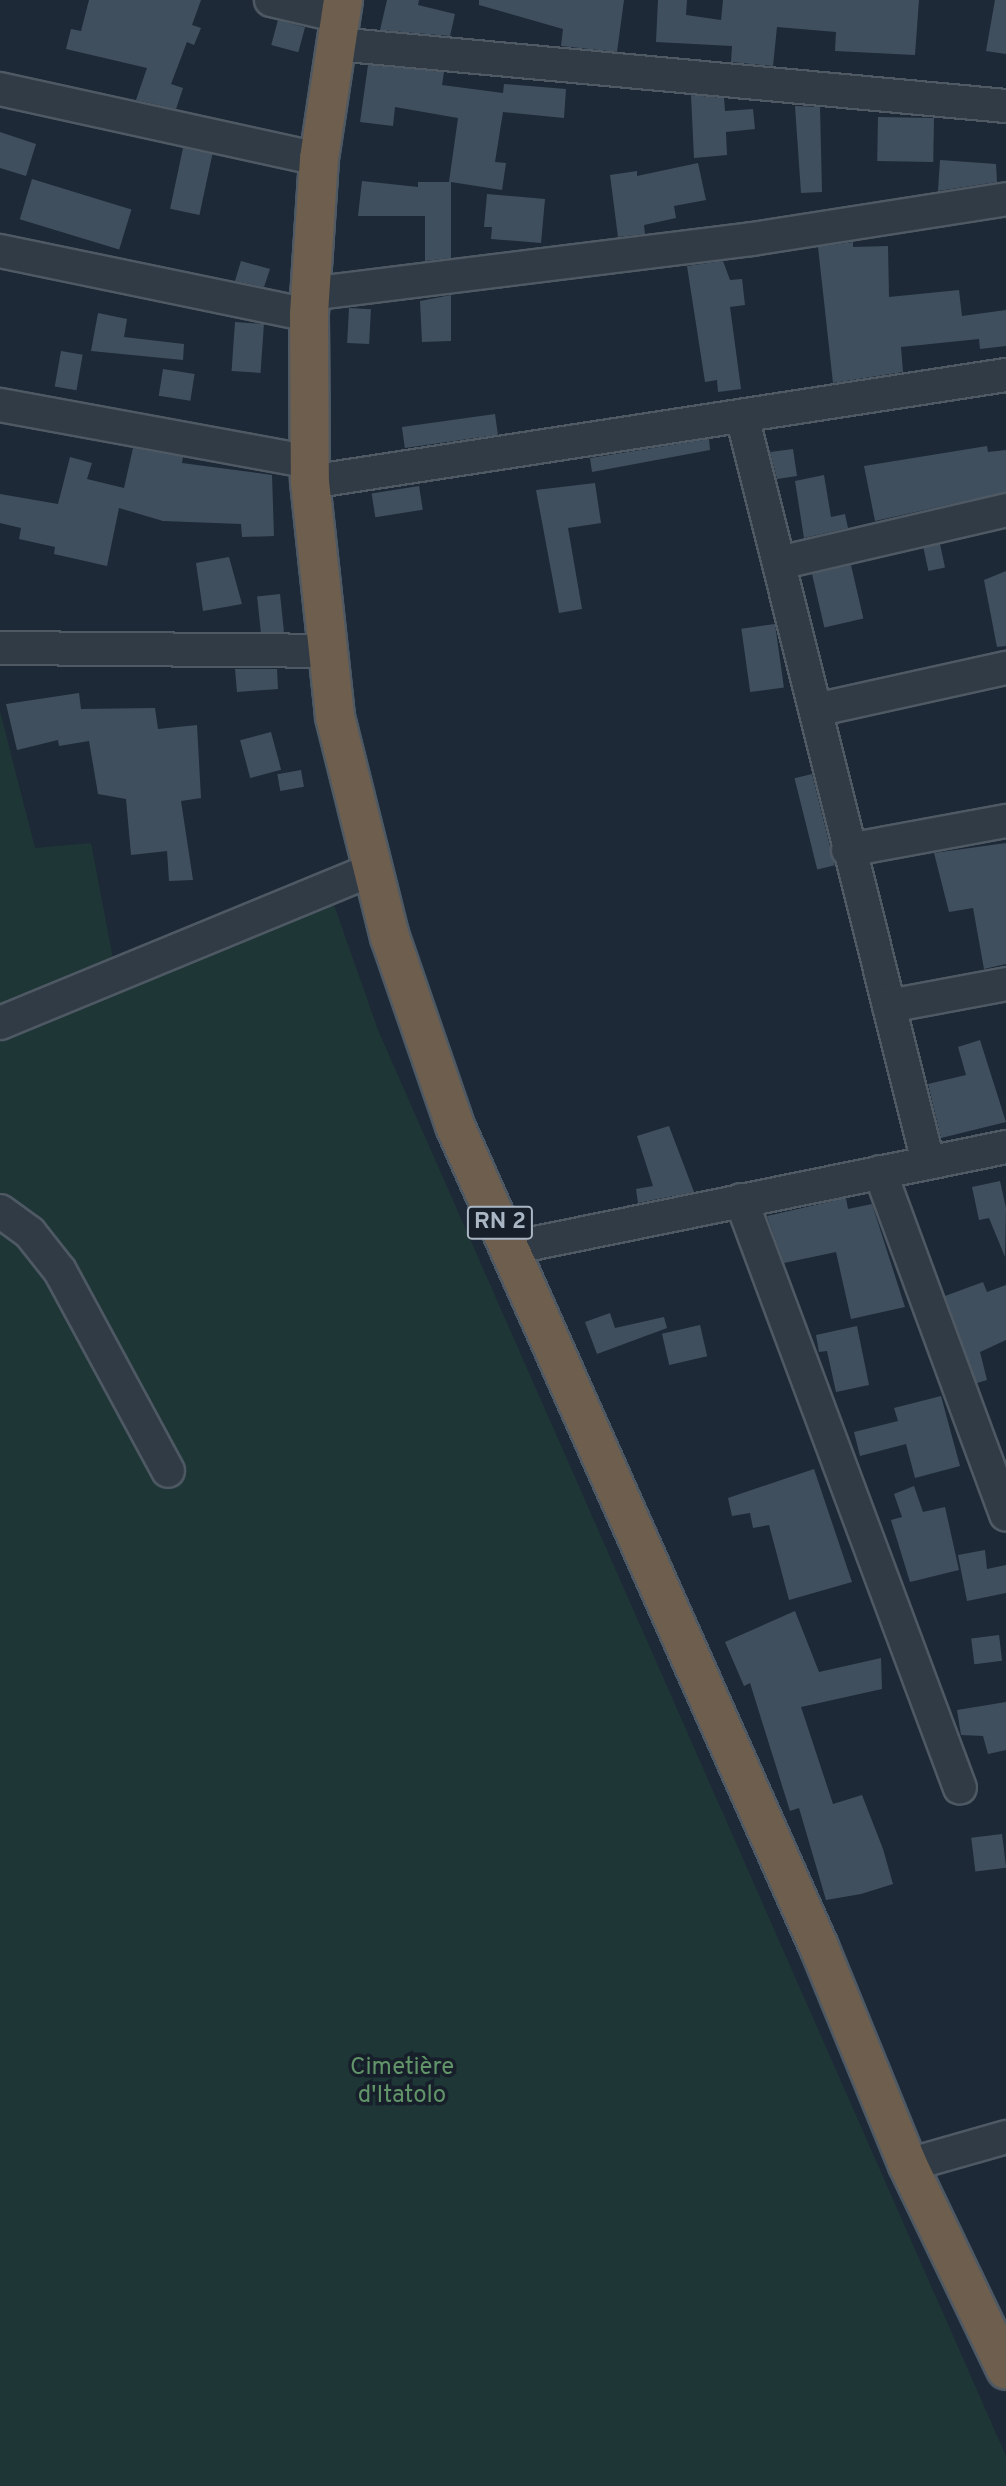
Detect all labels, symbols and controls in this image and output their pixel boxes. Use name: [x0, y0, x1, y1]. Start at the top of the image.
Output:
road number: RN 2: [467, 1204, 533, 1242]
park label: Cimetière d'Itatolo: [350, 2055, 454, 2111]

